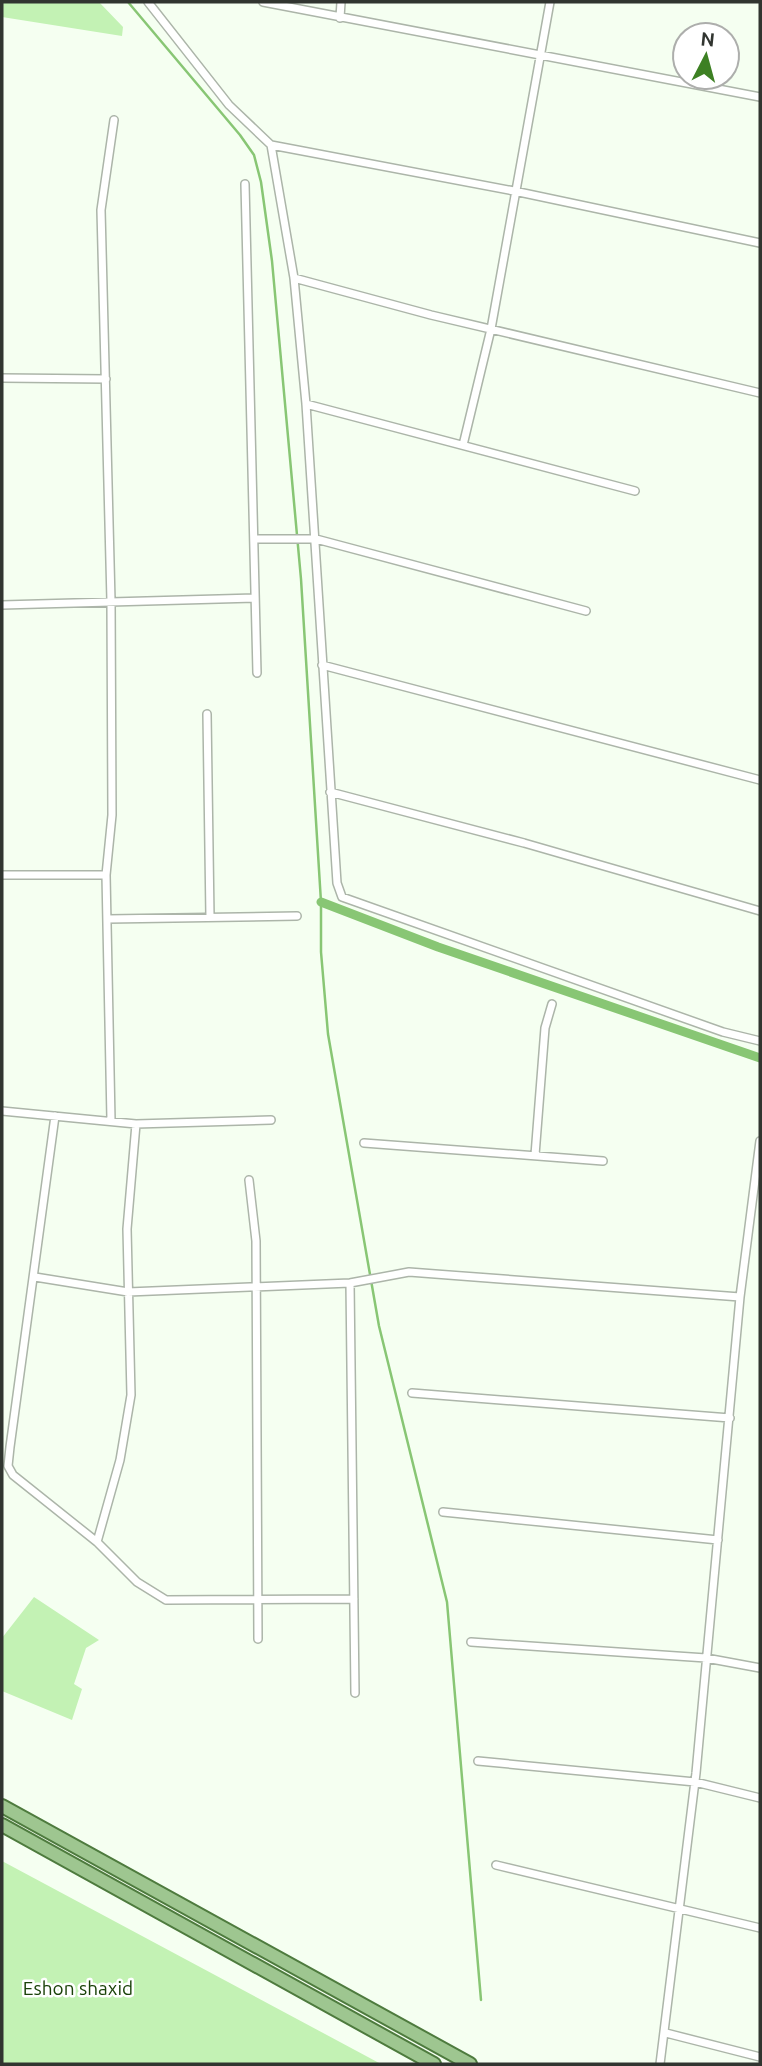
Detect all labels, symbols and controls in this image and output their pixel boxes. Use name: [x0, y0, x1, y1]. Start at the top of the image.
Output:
north arrow: [671, 21, 741, 91]
text: N: [700, 27, 716, 51]
park label: Eshon shaxid: [23, 1977, 133, 1999]

